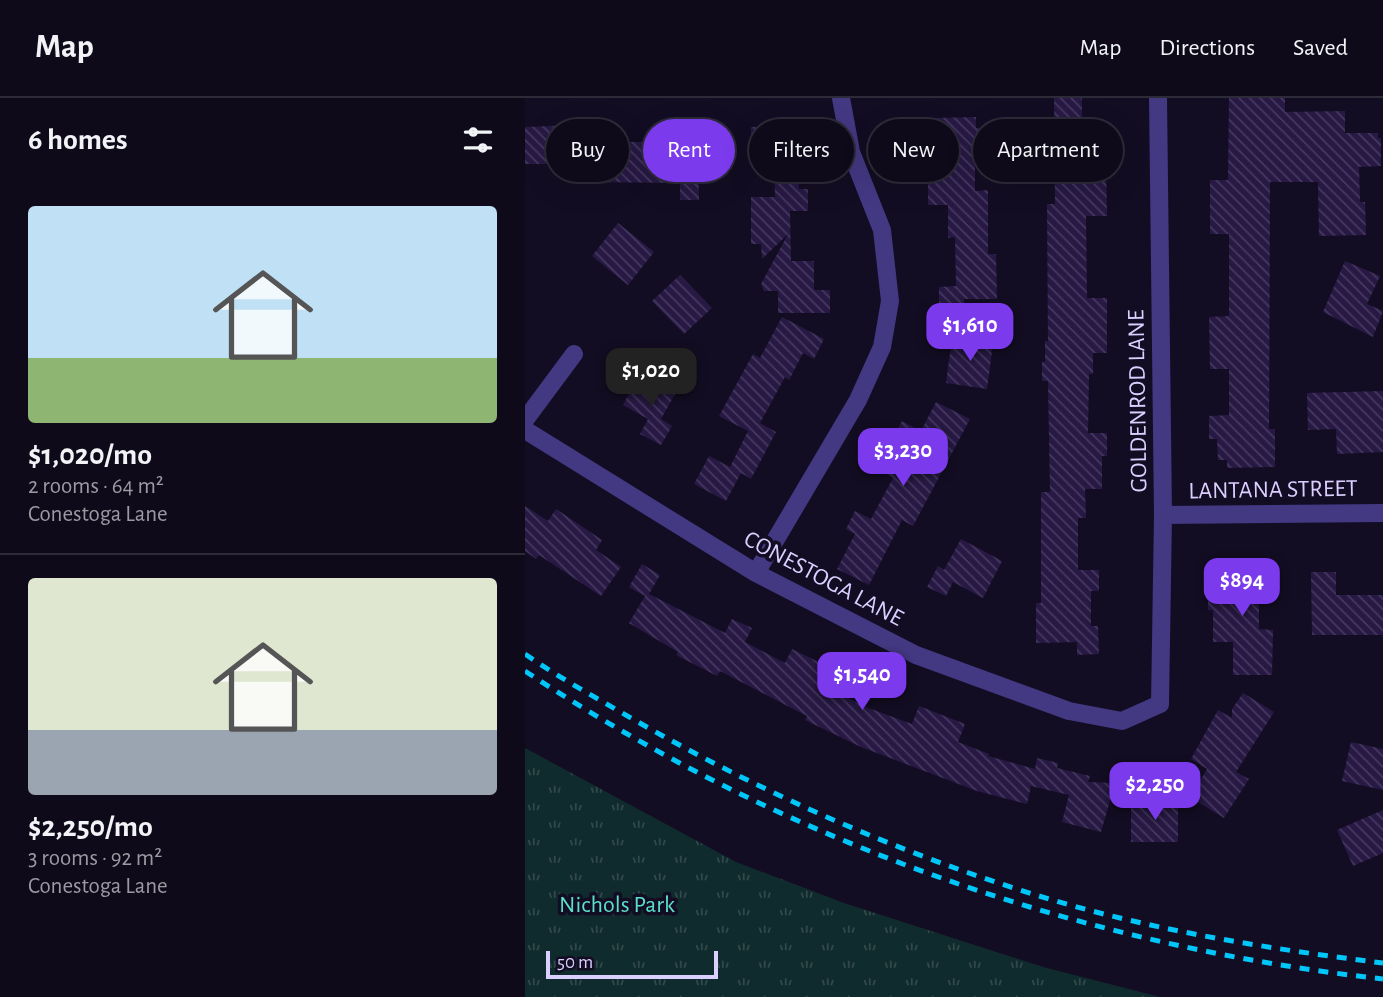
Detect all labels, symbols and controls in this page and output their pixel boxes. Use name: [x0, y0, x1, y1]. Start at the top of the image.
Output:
text: Map: [35, 31, 94, 64]
text: Map: [1079, 36, 1121, 60]
text: Directions: [1159, 36, 1255, 60]
text: Saved: [1293, 36, 1348, 60]
chip: Buy: [546, 119, 629, 182]
chip: Rent: [643, 119, 735, 182]
chip: Filters: [749, 119, 854, 182]
chip: New: [868, 119, 959, 182]
chip: Apartment: [973, 119, 1123, 182]
icon: filters: [459, 121, 497, 159]
text: 6 homes: [28, 125, 128, 155]
icon: home: [200, 252, 326, 378]
pin: $1,610: [913, 303, 1027, 363]
street label: GOLDENROD LANE: [1124, 309, 1152, 493]
text: $1,610: [942, 314, 998, 337]
pin: $1,020: [594, 348, 708, 408]
text: $1,020: [622, 359, 680, 382]
pin: $3,230: [846, 428, 960, 488]
text: $3,230: [874, 439, 932, 462]
text: $1,020/mo: [28, 440, 152, 470]
text: 2 rooms · 64 m²: [28, 475, 164, 498]
street label: LANTANA STREET: [1188, 477, 1358, 503]
text: Conestoga Lane: [28, 503, 168, 526]
street label: CONESTOGA LANE: [740, 527, 908, 631]
pin: $894: [1201, 559, 1283, 618]
text: $894: [1220, 569, 1264, 592]
icon: home: [200, 624, 326, 750]
pin: $1,540: [805, 652, 919, 712]
text: $1,540: [833, 663, 891, 686]
pin: $2,250: [1098, 762, 1212, 822]
text: $2,250: [1125, 773, 1185, 796]
text: $2,250/mo: [28, 812, 153, 842]
text: 3 rooms · 92 m²: [28, 847, 162, 870]
text: Conestoga Lane: [28, 875, 168, 898]
park label: Nichols Park: [559, 893, 675, 917]
scale bar: [546, 948, 717, 980]
text: 50 m: [557, 953, 593, 972]

